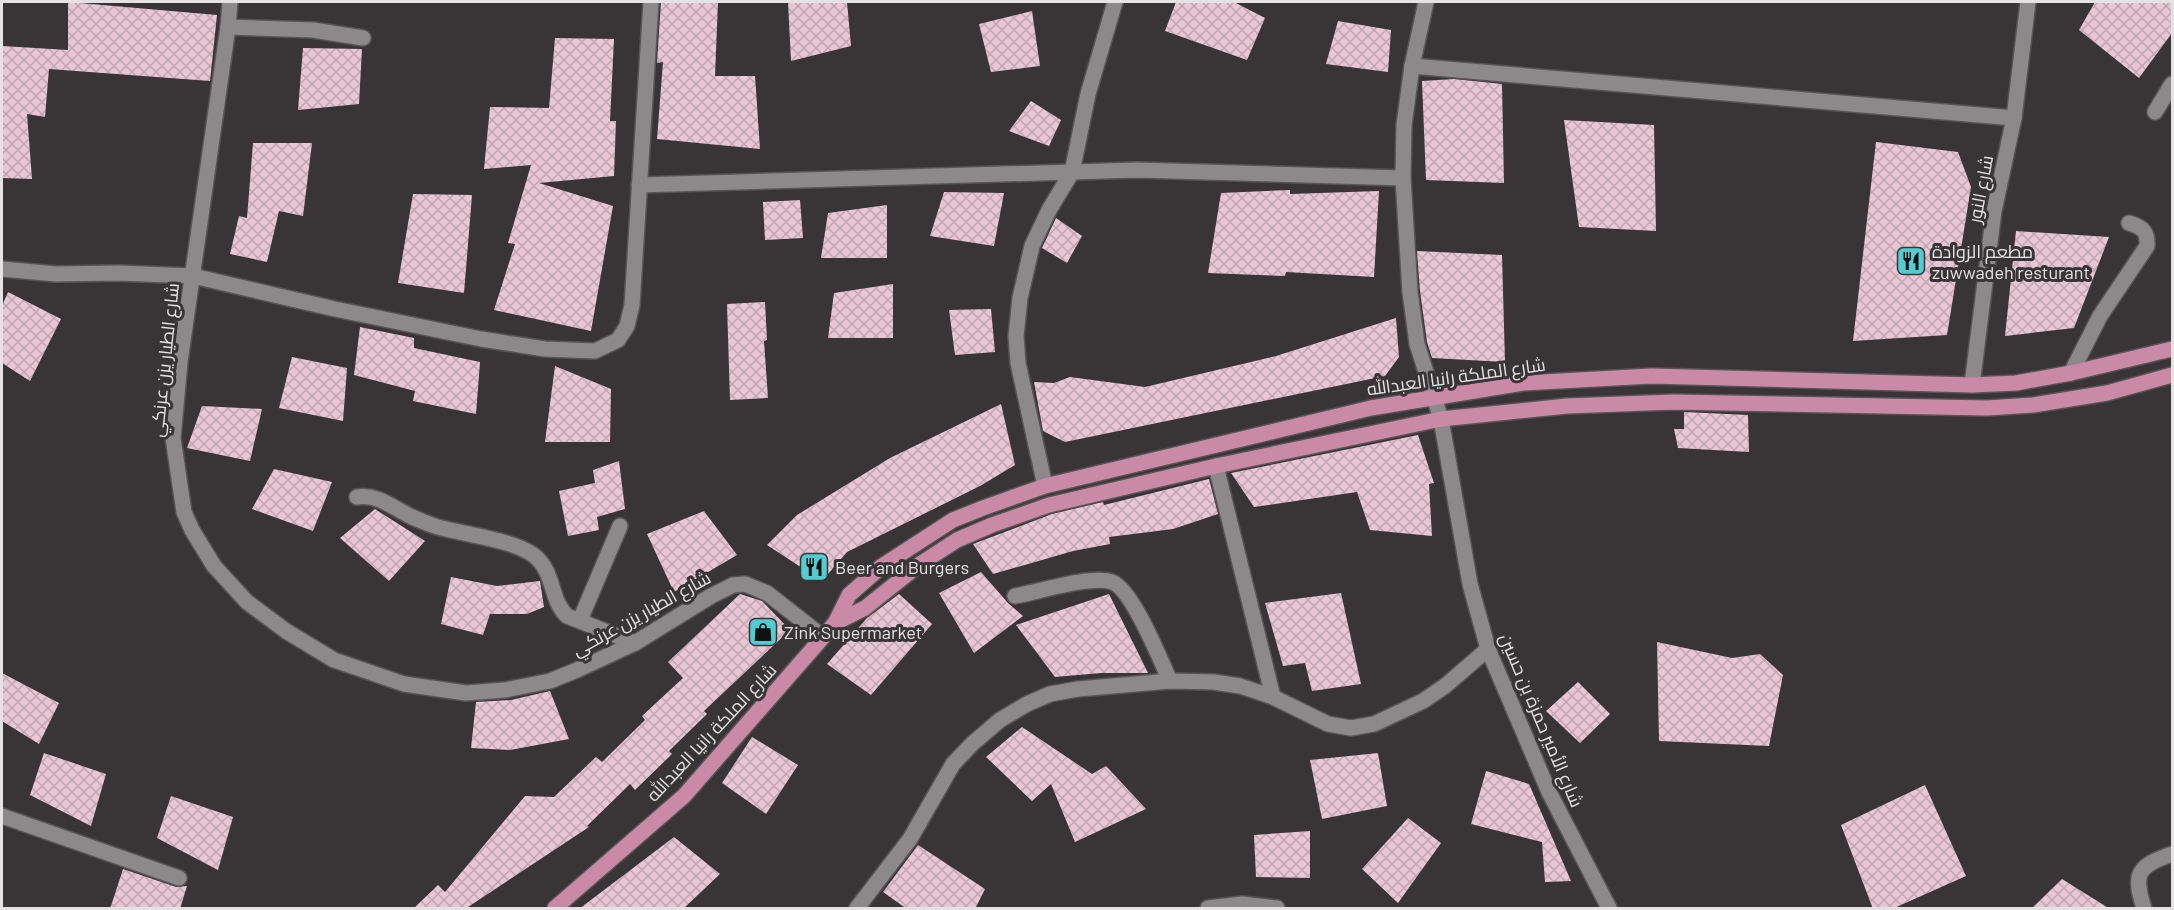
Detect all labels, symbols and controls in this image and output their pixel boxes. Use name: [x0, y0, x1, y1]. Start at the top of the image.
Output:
street label: شارع النور: [1962, 153, 1999, 226]
place label: مطعم الزوادة zuwwadeh resturant: [1932, 240, 2090, 283]
restaurant icon: مطعم الزوادة zuwwadeh resturant: [1895, 245, 1927, 277]
street label: شارع الطيار يزن عرنكي: [145, 282, 187, 439]
street label: شارع الملكة رانيا العبدالله: [1365, 353, 1547, 401]
restaurant icon: Beer and Burgers: [798, 551, 830, 583]
place label: Beer and Burgers: [835, 556, 969, 578]
street label: شارع الطيار يزن عرنكي: [568, 566, 716, 664]
shop icon: Zink Supermarket: [747, 616, 779, 648]
place label: Zink Supermarket: [784, 621, 922, 643]
street label: شارع الأمير حمزة بن حسين: [1494, 630, 1589, 811]
street label: شارع الملكة رانيا العبدالله: [641, 659, 782, 807]

